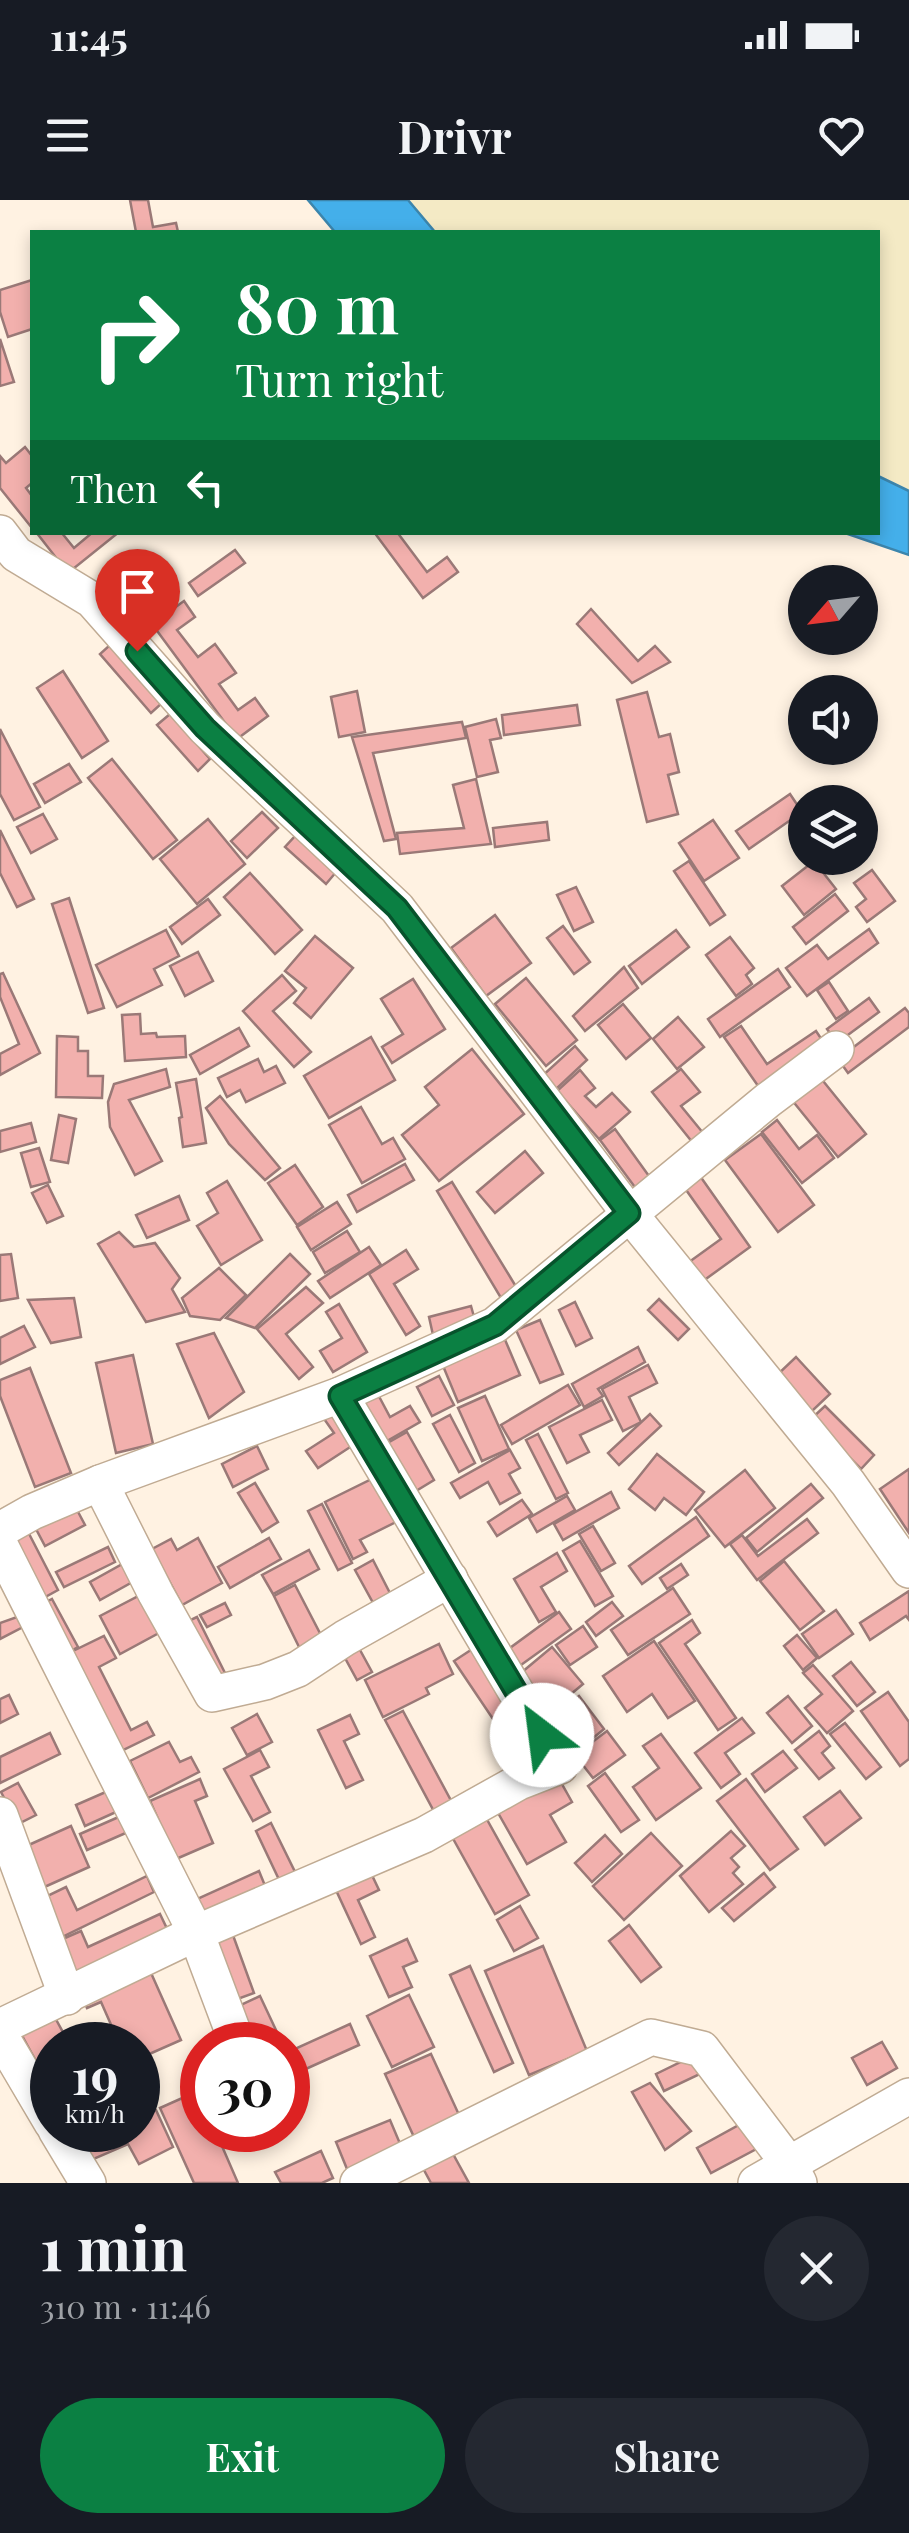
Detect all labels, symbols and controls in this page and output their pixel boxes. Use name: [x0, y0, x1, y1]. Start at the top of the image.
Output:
text: 11:45: [50, 10, 128, 61]
text: Drivr: [398, 105, 511, 165]
icon: menu: [40, 108, 95, 163]
icon: heart: [814, 108, 869, 163]
text: 80 m: [235, 258, 399, 352]
icon: right: [70, 270, 200, 400]
text: Turn right: [235, 348, 443, 408]
icon: left: [178, 460, 233, 515]
text: Then: [70, 462, 158, 513]
pin: [95, 549, 180, 652]
icon: arrive: [110, 564, 165, 619]
north arrow: [788, 565, 878, 655]
map controls: [788, 565, 878, 875]
button: sound: [788, 675, 878, 765]
button: layers: [788, 785, 878, 875]
position arrow: [490, 1683, 594, 1787]
speed limit sign: 30: [180, 2022, 310, 2152]
text: 19: [72, 2041, 118, 2108]
text: km/h: [65, 2096, 125, 2129]
text: 1 min: [40, 2206, 187, 2286]
button: close: [764, 2216, 869, 2321]
text: 310 m · 11:46: [40, 2284, 211, 2327]
button: Exit: [40, 2398, 445, 2513]
button: Share: [465, 2398, 869, 2513]

